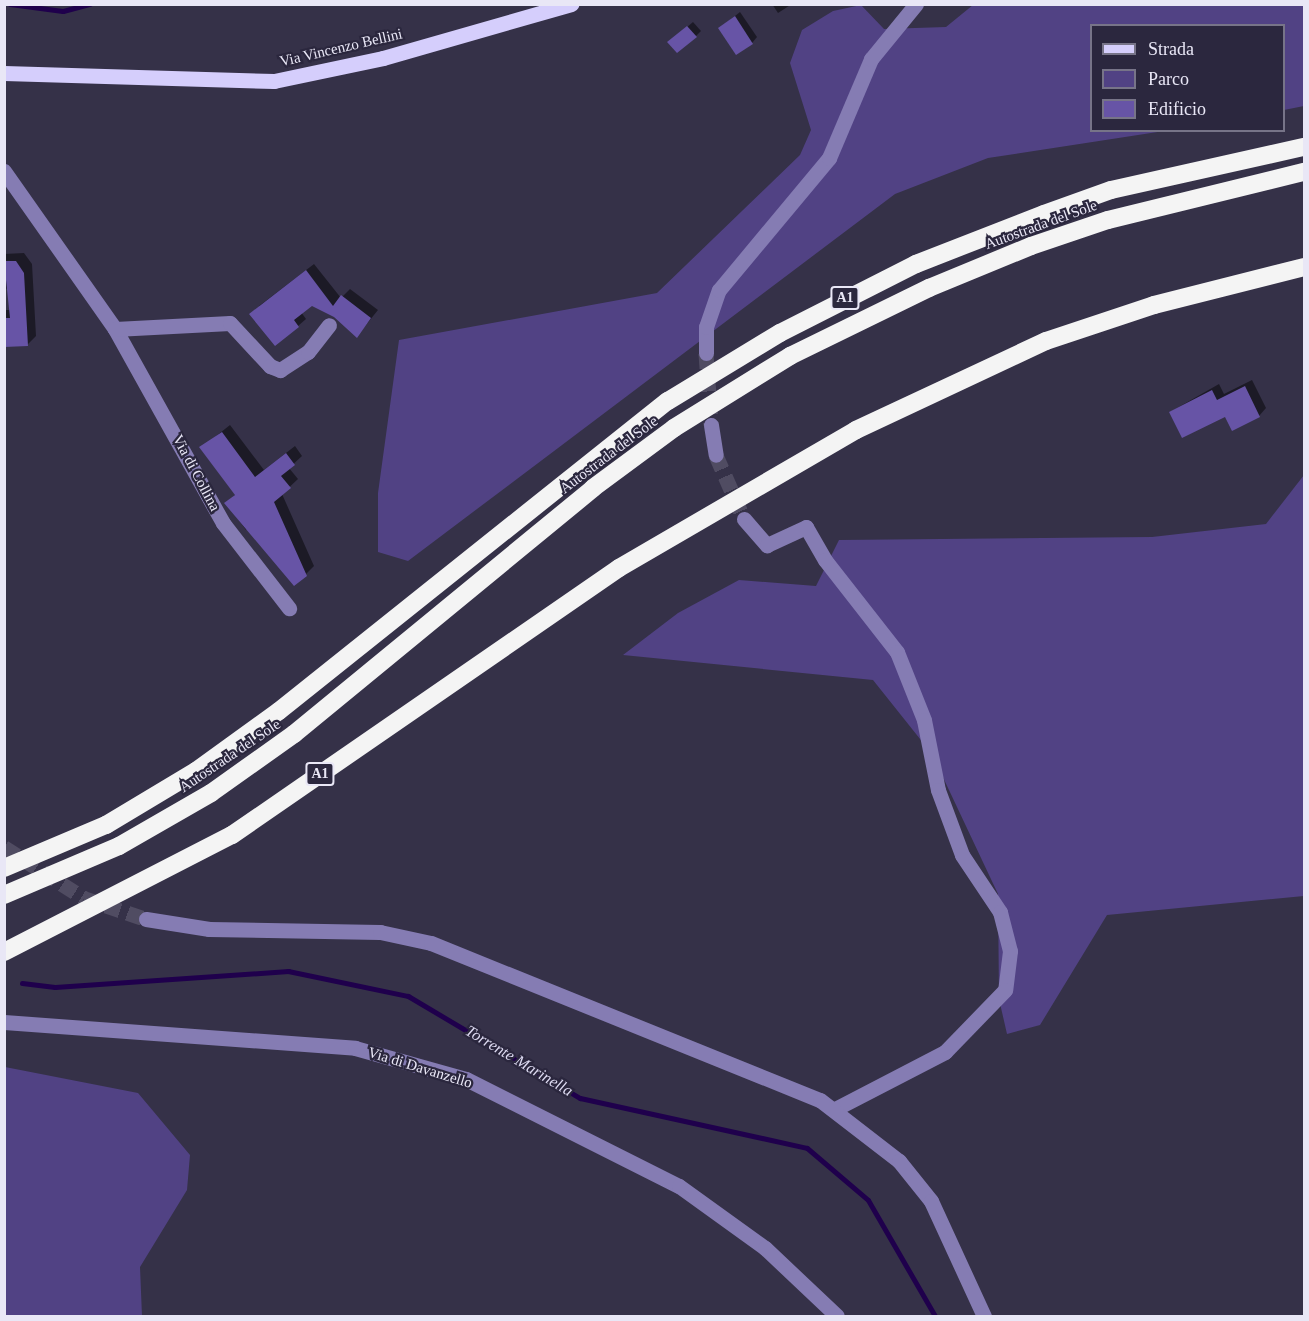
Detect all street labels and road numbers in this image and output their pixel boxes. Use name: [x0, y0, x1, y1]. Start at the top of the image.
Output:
street label: Via Vincenzo Bellini: [278, 25, 404, 71]
street label: Autostrada del Sole: [982, 196, 1100, 254]
road number: A1: [830, 287, 860, 309]
street label: Autostrada del Sole: [556, 412, 662, 498]
street label: Via di Collina: [168, 432, 224, 514]
street label: Autostrada del Sole: [176, 715, 284, 797]
road number: A1: [305, 763, 335, 785]
street label: Via di Davanzello: [366, 1044, 474, 1092]

